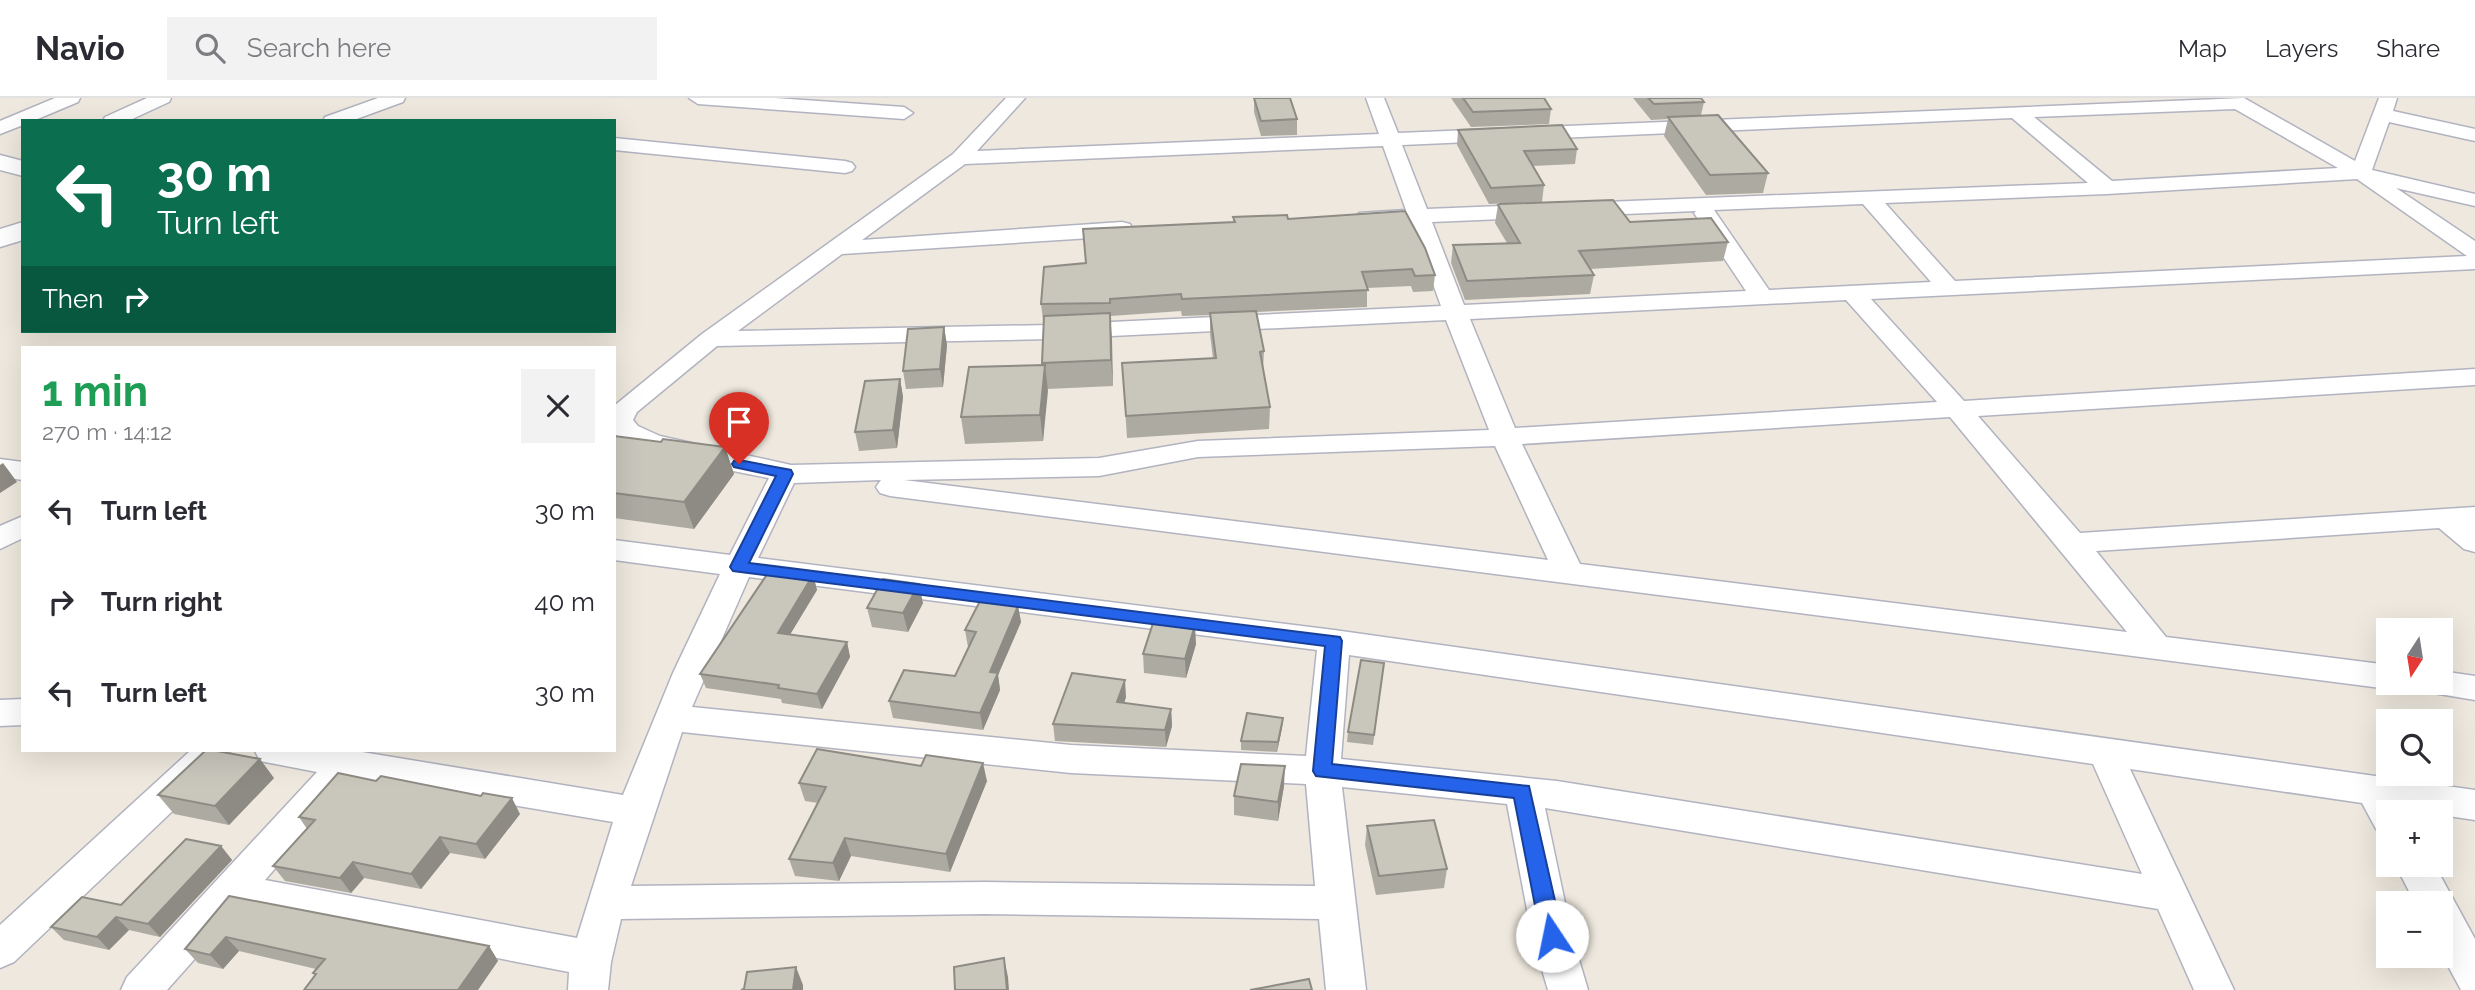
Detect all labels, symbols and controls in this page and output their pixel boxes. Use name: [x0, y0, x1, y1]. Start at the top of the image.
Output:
search box: [167, 17, 657, 80]
text: Navio: [35, 29, 125, 68]
icon: search: [191, 29, 229, 67]
text: Search here: [247, 33, 391, 63]
text: Map: [2178, 34, 2227, 63]
text: Layers: [2265, 34, 2338, 63]
text: Share: [2376, 34, 2440, 63]
text: 30 m: [157, 145, 272, 202]
icon: left: [42, 147, 133, 238]
text: Turn left: [157, 204, 279, 241]
icon: right: [117, 280, 155, 318]
text: Then: [42, 284, 103, 314]
text: 1 min: [42, 367, 148, 416]
button: close: [521, 369, 595, 443]
pin: [709, 392, 769, 464]
icon: arrive: [720, 403, 758, 441]
text: 270 m · 14:12: [42, 418, 172, 445]
icon: left: [42, 492, 80, 530]
text: Turn left: [101, 496, 207, 526]
text: 30 m: [535, 496, 595, 526]
icon: right: [42, 583, 80, 621]
text: Turn right: [101, 587, 222, 617]
text: 40 m: [534, 587, 595, 617]
north arrow: [2376, 618, 2454, 695]
map controls: [2376, 618, 2453, 968]
icon: left: [42, 674, 80, 712]
text: Turn left: [101, 678, 207, 708]
text: 30 m: [535, 678, 595, 708]
button: search: [2376, 709, 2453, 786]
button: +: [2376, 800, 2453, 877]
button: −: [2376, 891, 2453, 968]
position arrow: [1515, 899, 1589, 973]

